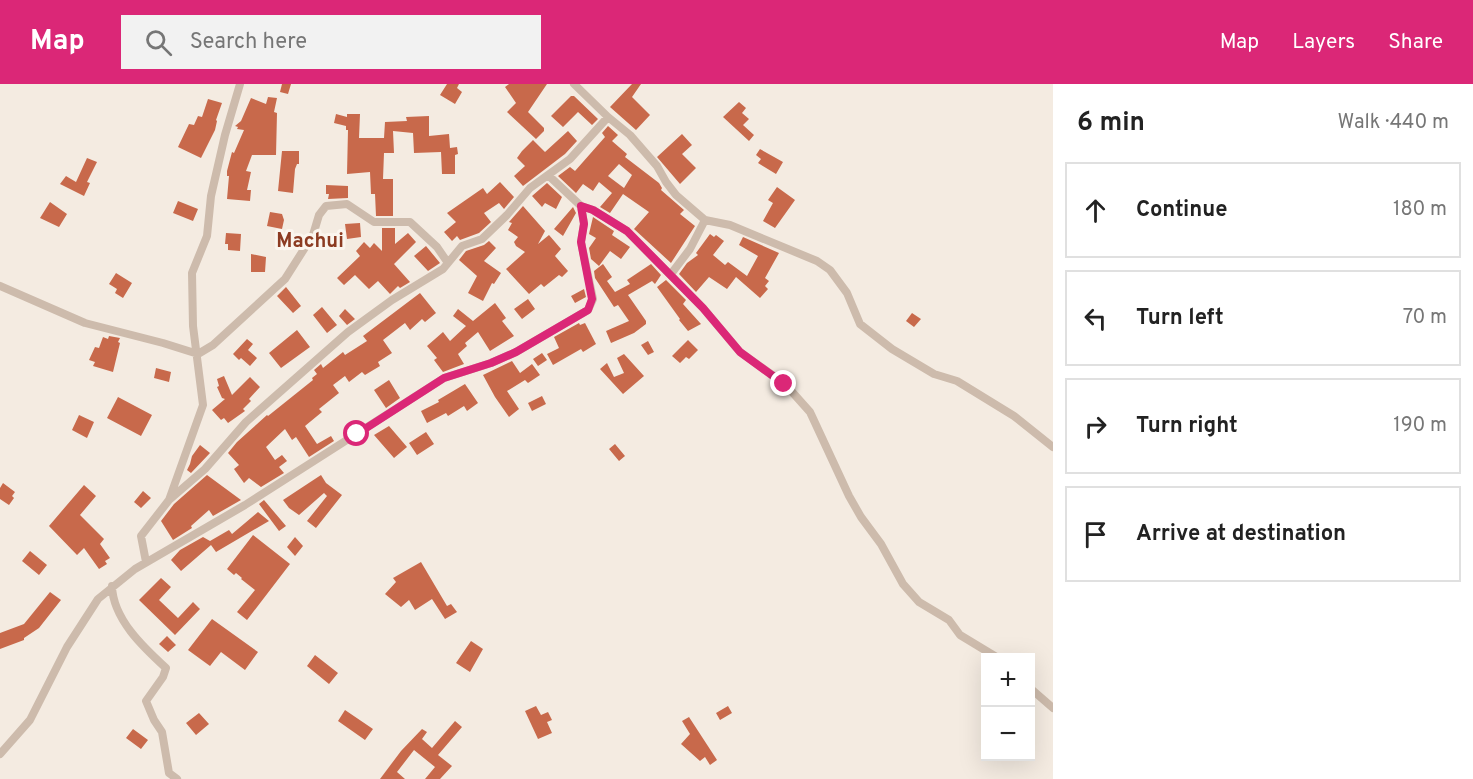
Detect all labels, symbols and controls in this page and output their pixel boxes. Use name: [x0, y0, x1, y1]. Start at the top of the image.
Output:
search box: [121, 15, 541, 69]
text: Map: [30, 24, 85, 60]
icon: search: [142, 26, 175, 59]
text: Search here: [190, 29, 307, 56]
text: Map: [1220, 29, 1259, 56]
text: Layers: [1292, 29, 1355, 56]
text: Share: [1388, 29, 1443, 56]
text: 6 min: [1077, 107, 1145, 140]
text: Walk · 440 m: [1338, 110, 1449, 136]
icon: ahead: [1079, 194, 1112, 227]
text: Continue: [1136, 197, 1227, 224]
text: 180 m: [1393, 197, 1447, 223]
district label: Machui: [276, 229, 344, 255]
icon: left: [1079, 302, 1112, 335]
text: Turn left: [1136, 305, 1224, 332]
text: 70 m: [1403, 305, 1447, 331]
route end: [770, 370, 796, 396]
icon: right: [1079, 410, 1112, 443]
text: Turn right: [1136, 413, 1238, 440]
text: 190 m: [1393, 413, 1447, 439]
route start: [343, 420, 369, 446]
icon: arrive: [1079, 518, 1112, 551]
text: Arrive at destination: [1136, 521, 1346, 548]
map controls: [981, 653, 1035, 761]
button: +: [981, 653, 1035, 707]
button: −: [981, 707, 1035, 761]

